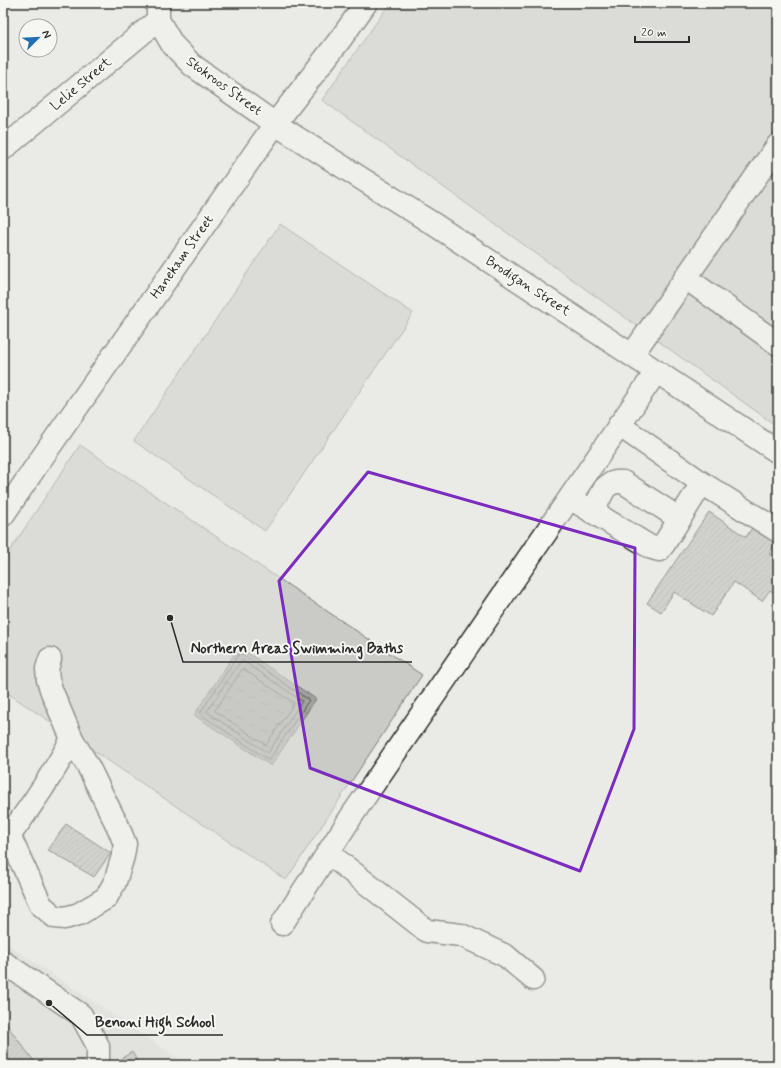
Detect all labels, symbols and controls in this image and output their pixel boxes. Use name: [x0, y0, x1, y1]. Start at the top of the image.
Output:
north arrow: [18, 18, 58, 58]
scale bar: [635, 18, 689, 44]
text: 20 m: [641, 25, 667, 41]
text: N: [38, 28, 54, 41]
street label: Stokroos Street: [182, 52, 266, 120]
street label: Lelie Street: [47, 53, 116, 115]
street label: Hanekam Street: [146, 212, 218, 302]
street label: Brodigan Street: [481, 252, 575, 322]
callout: Northern Areas Swimming Baths: [183, 635, 412, 662]
text: Northern Areas Swimming Baths: [191, 639, 404, 660]
callout: Benoni High School: [87, 1008, 223, 1035]
text: Benoni High School: [95, 1013, 215, 1035]

